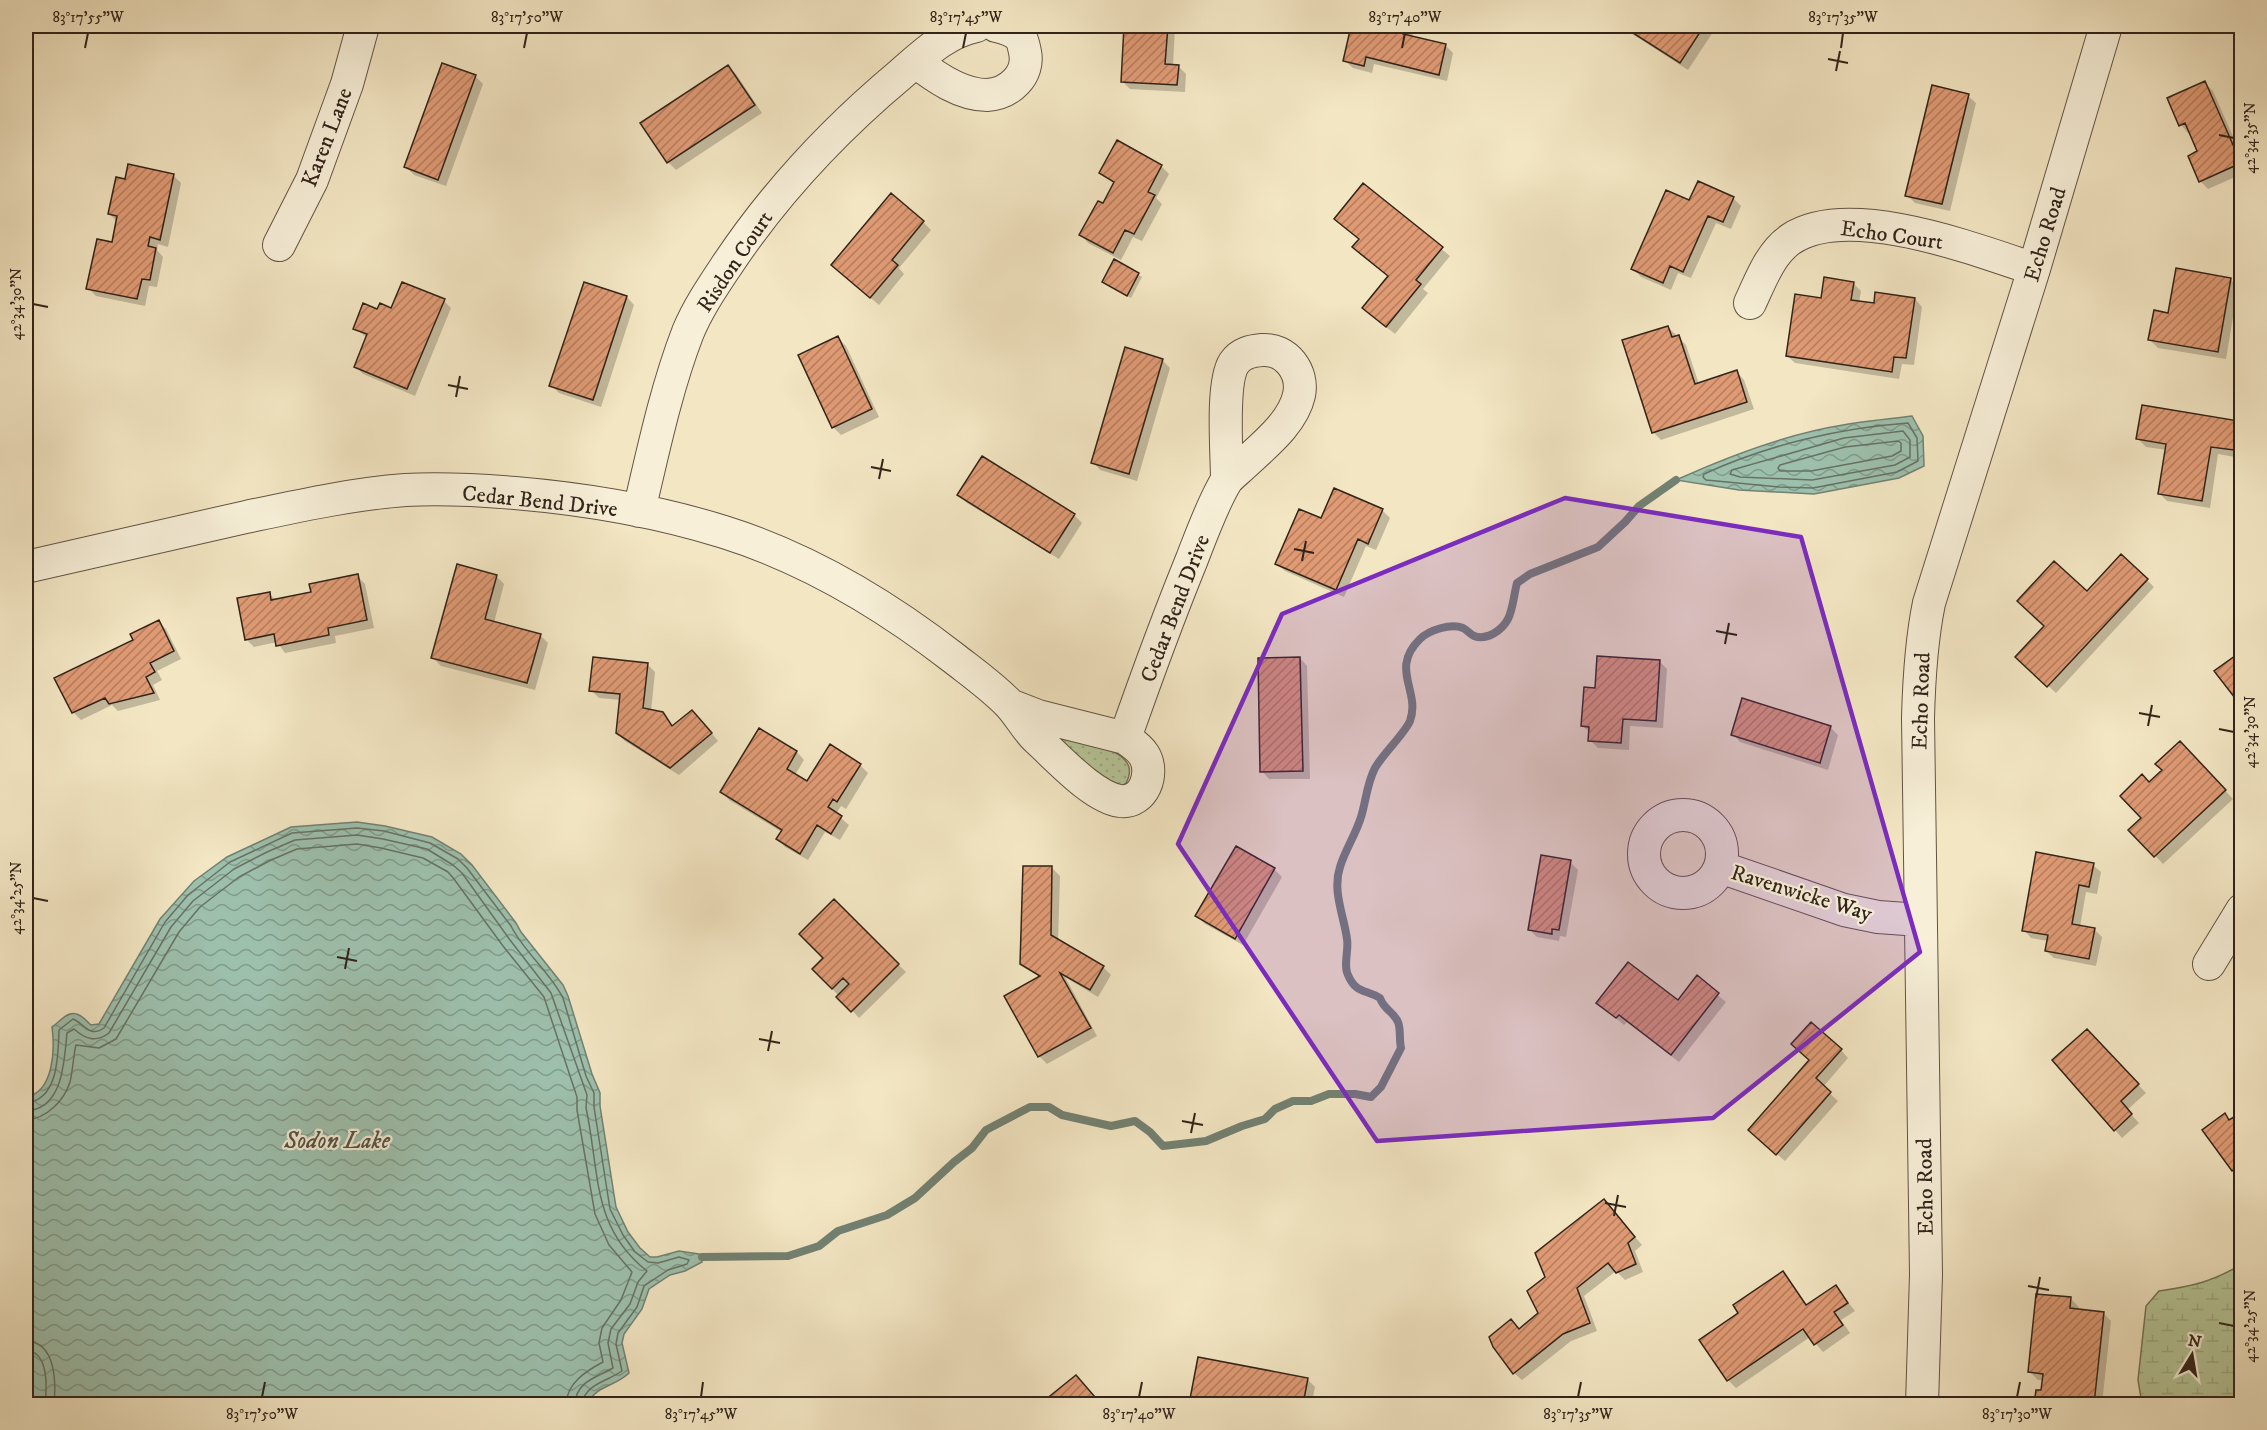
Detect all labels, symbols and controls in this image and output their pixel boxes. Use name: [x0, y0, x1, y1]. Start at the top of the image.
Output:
text: 83°17'55"W: [52, 8, 124, 27]
text: 83°17'50"W: [491, 8, 563, 27]
text: 83°17'45"W: [930, 8, 1002, 27]
text: 83°17'40"W: [1368, 8, 1442, 27]
text: 83°17'35"W: [1808, 8, 1878, 27]
street label: Karen Lane: [296, 84, 359, 191]
text: 42°34'35"N: [2241, 102, 2260, 174]
street label: Echo Road: [2018, 184, 2073, 285]
street label: Risdon Court: [691, 206, 779, 318]
street label: Echo Court: [1839, 215, 1945, 256]
text: 42°34'30"N: [7, 268, 26, 340]
street label: Cedar Bend Drive: [461, 480, 619, 523]
street label: Cedar Bend Drive: [1135, 531, 1216, 686]
street label: Echo Road: [1906, 652, 1937, 750]
text: 42°34'30"N: [2241, 696, 2260, 768]
street label: Ravenwicke Way: [1728, 859, 1876, 928]
text: 42°34'25"N: [7, 861, 26, 935]
water label: Sodon Lake: [283, 1126, 391, 1156]
street label: Echo Road: [1911, 1138, 1940, 1236]
text: 42°34'25"N: [2241, 1289, 2260, 1363]
north arrow: [2162, 1325, 2222, 1385]
text: N: [2186, 1330, 2203, 1352]
text: 83°17'50"W: [226, 1405, 298, 1424]
text: 83°17'45"W: [665, 1405, 737, 1424]
text: 83°17'40"W: [1102, 1405, 1176, 1424]
text: 83°17'35"W: [1543, 1405, 1613, 1424]
text: 83°17'30"W: [1982, 1405, 2052, 1424]

